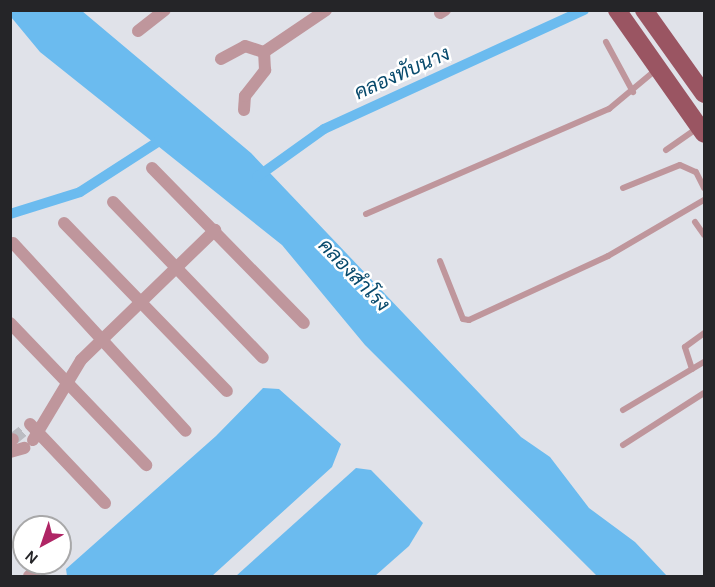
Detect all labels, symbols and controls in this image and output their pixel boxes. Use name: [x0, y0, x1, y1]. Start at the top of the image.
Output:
water label: คลองทับนาง: [351, 41, 453, 105]
water label: คลองสำโรง: [313, 234, 395, 316]
north arrow: [12, 515, 72, 575]
text: N: [21, 547, 42, 569]

